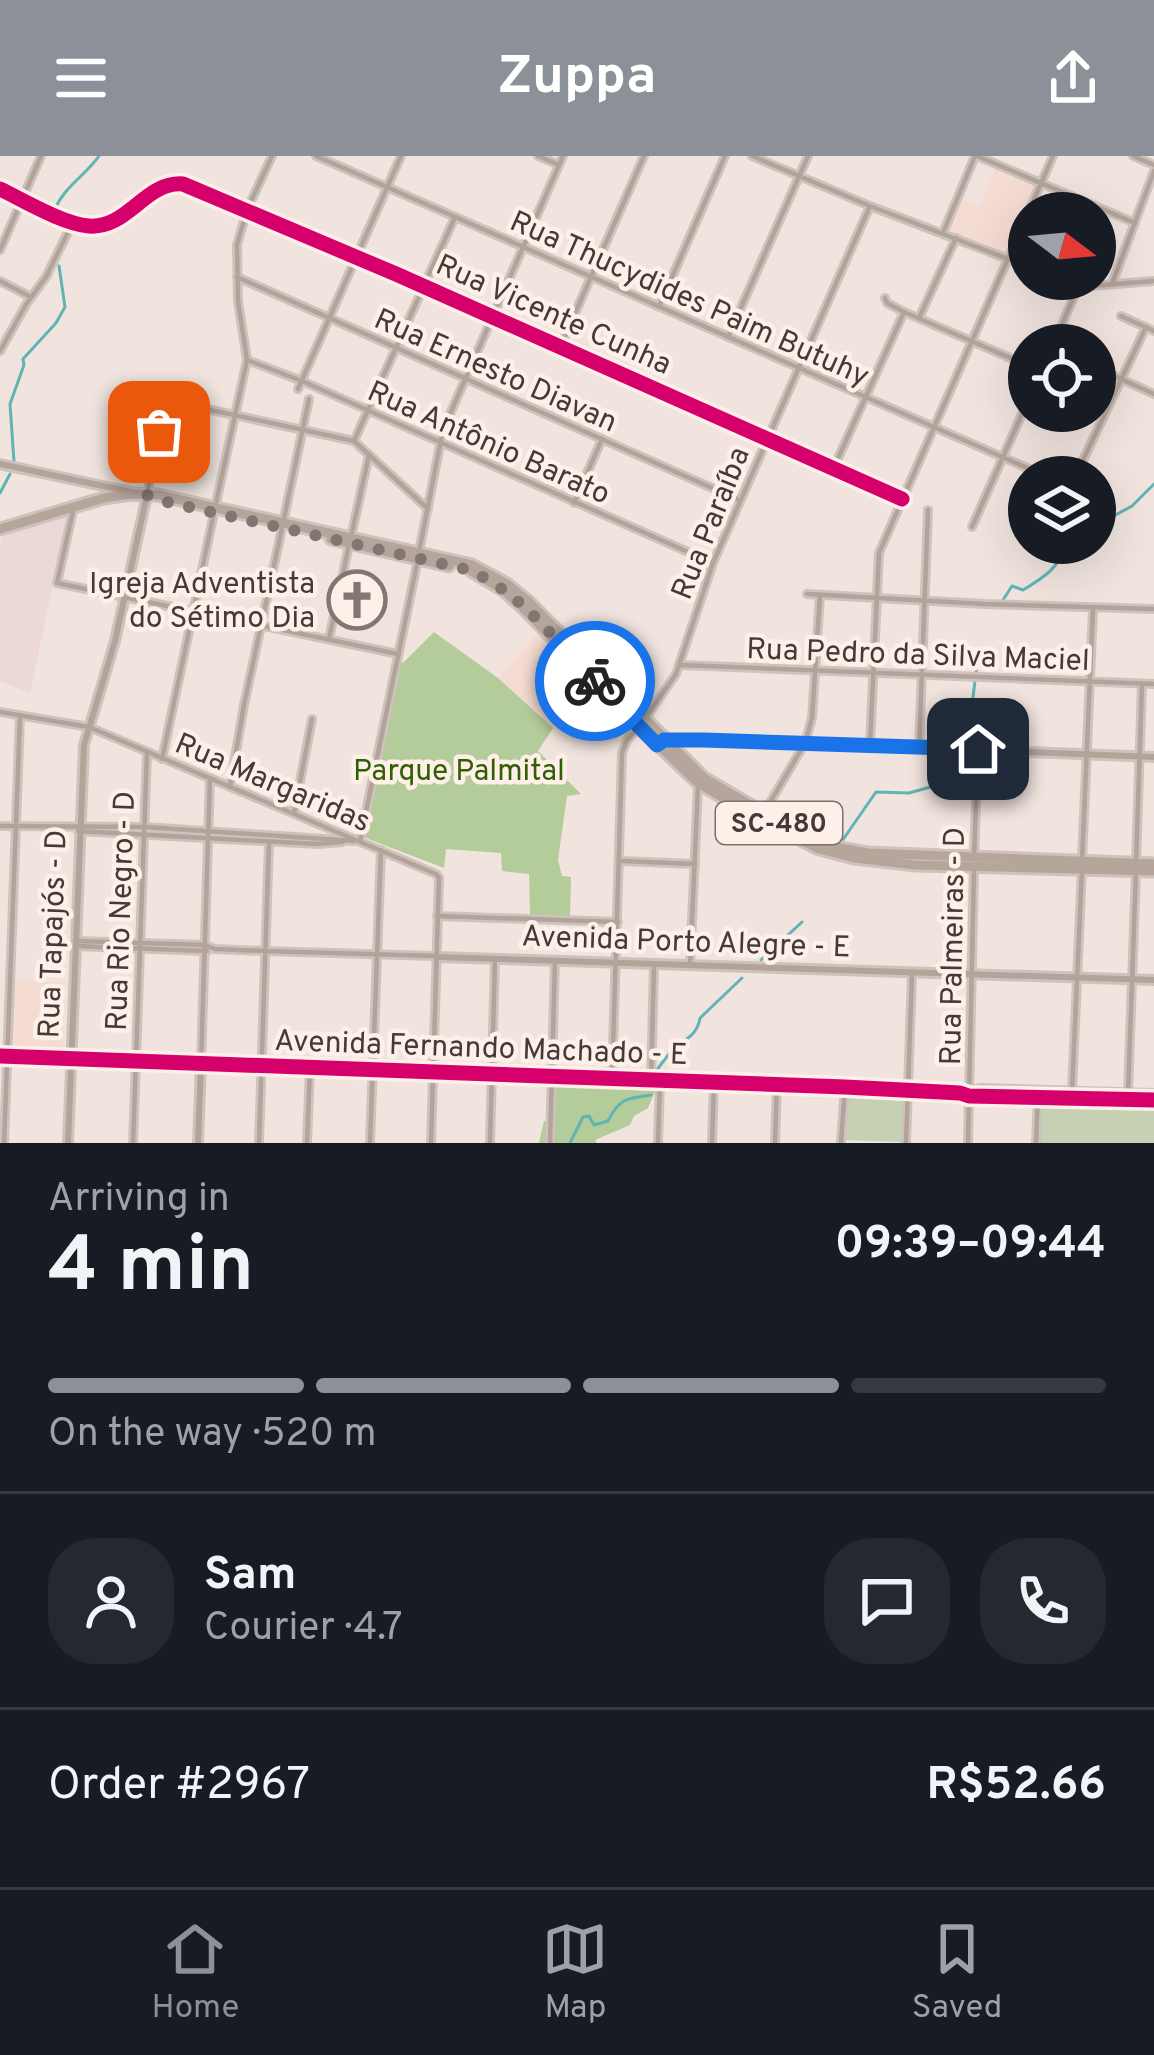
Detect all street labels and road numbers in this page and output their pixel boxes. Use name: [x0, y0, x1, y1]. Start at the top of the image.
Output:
street label: Rua Thucydides Paim Butuhy: [504, 204, 874, 396]
street label: Rua Vicente Cunha: [429, 248, 677, 385]
street label: Rua Ernesto Diavan: [368, 302, 622, 443]
street label: Rua Antônio Barato: [361, 374, 615, 514]
street label: Rua Paraíba: [665, 442, 760, 606]
street label: Rua Pedro da Silva Maciel: [746, 632, 1090, 681]
street label: Rua Margaridas: [169, 726, 375, 842]
street label: Rua Rio Negro - D: [100, 790, 145, 1032]
road number: SC-480: [716, 802, 842, 844]
street label: Rua Palmeiras - D: [934, 827, 975, 1066]
street label: Rua Tapajós - D: [32, 829, 77, 1039]
street label: Avenida Porto Alegre - E: [521, 919, 851, 968]
street label: Avenida Fernando Machado - E: [274, 1024, 688, 1075]

